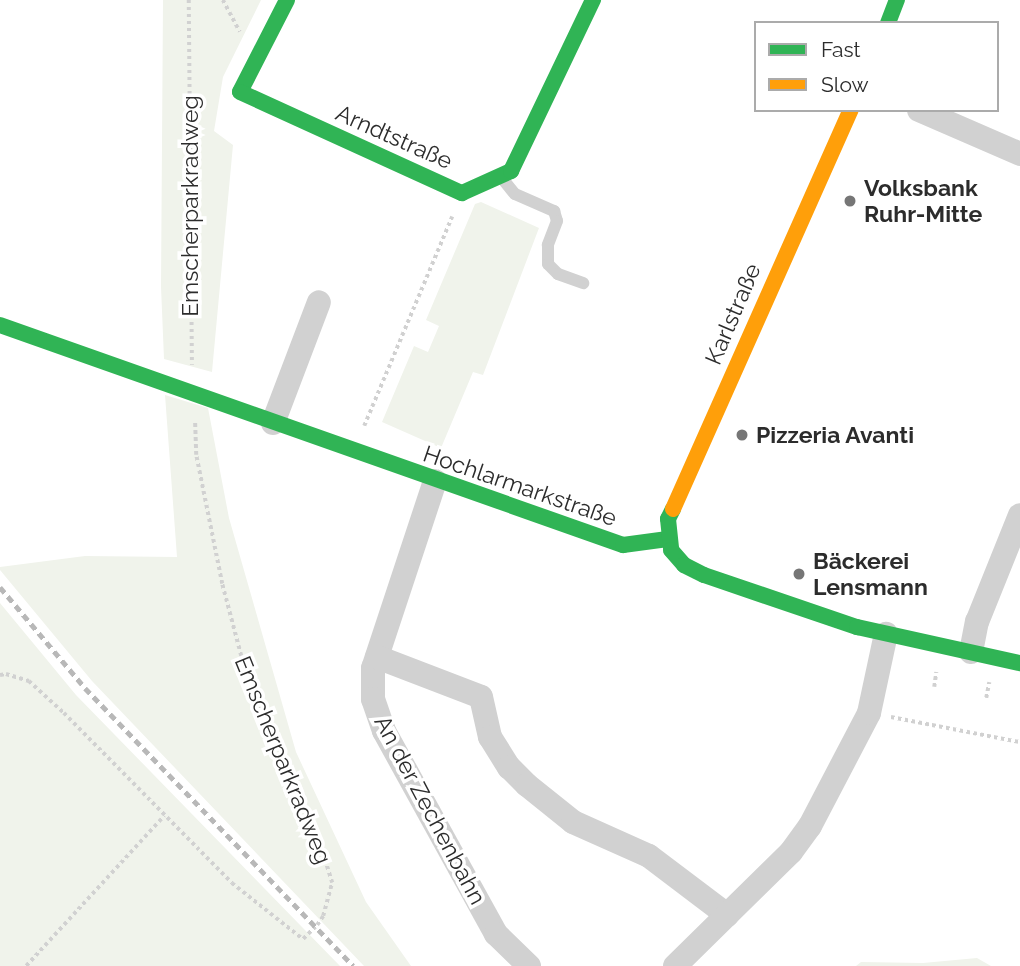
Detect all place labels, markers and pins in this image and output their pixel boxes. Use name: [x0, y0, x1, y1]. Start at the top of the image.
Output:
place label: Volksbank Ruhr-Mitte: [864, 174, 982, 228]
marker: Volksbank Ruhr-Mitte: [842, 193, 858, 209]
place label: Pizzeria Avanti: [756, 421, 915, 449]
marker: Pizzeria Avanti: [734, 427, 750, 443]
place label: Bäckerei Lensmann: [813, 547, 928, 601]
marker: Bäckerei Lensmann: [791, 566, 807, 582]

